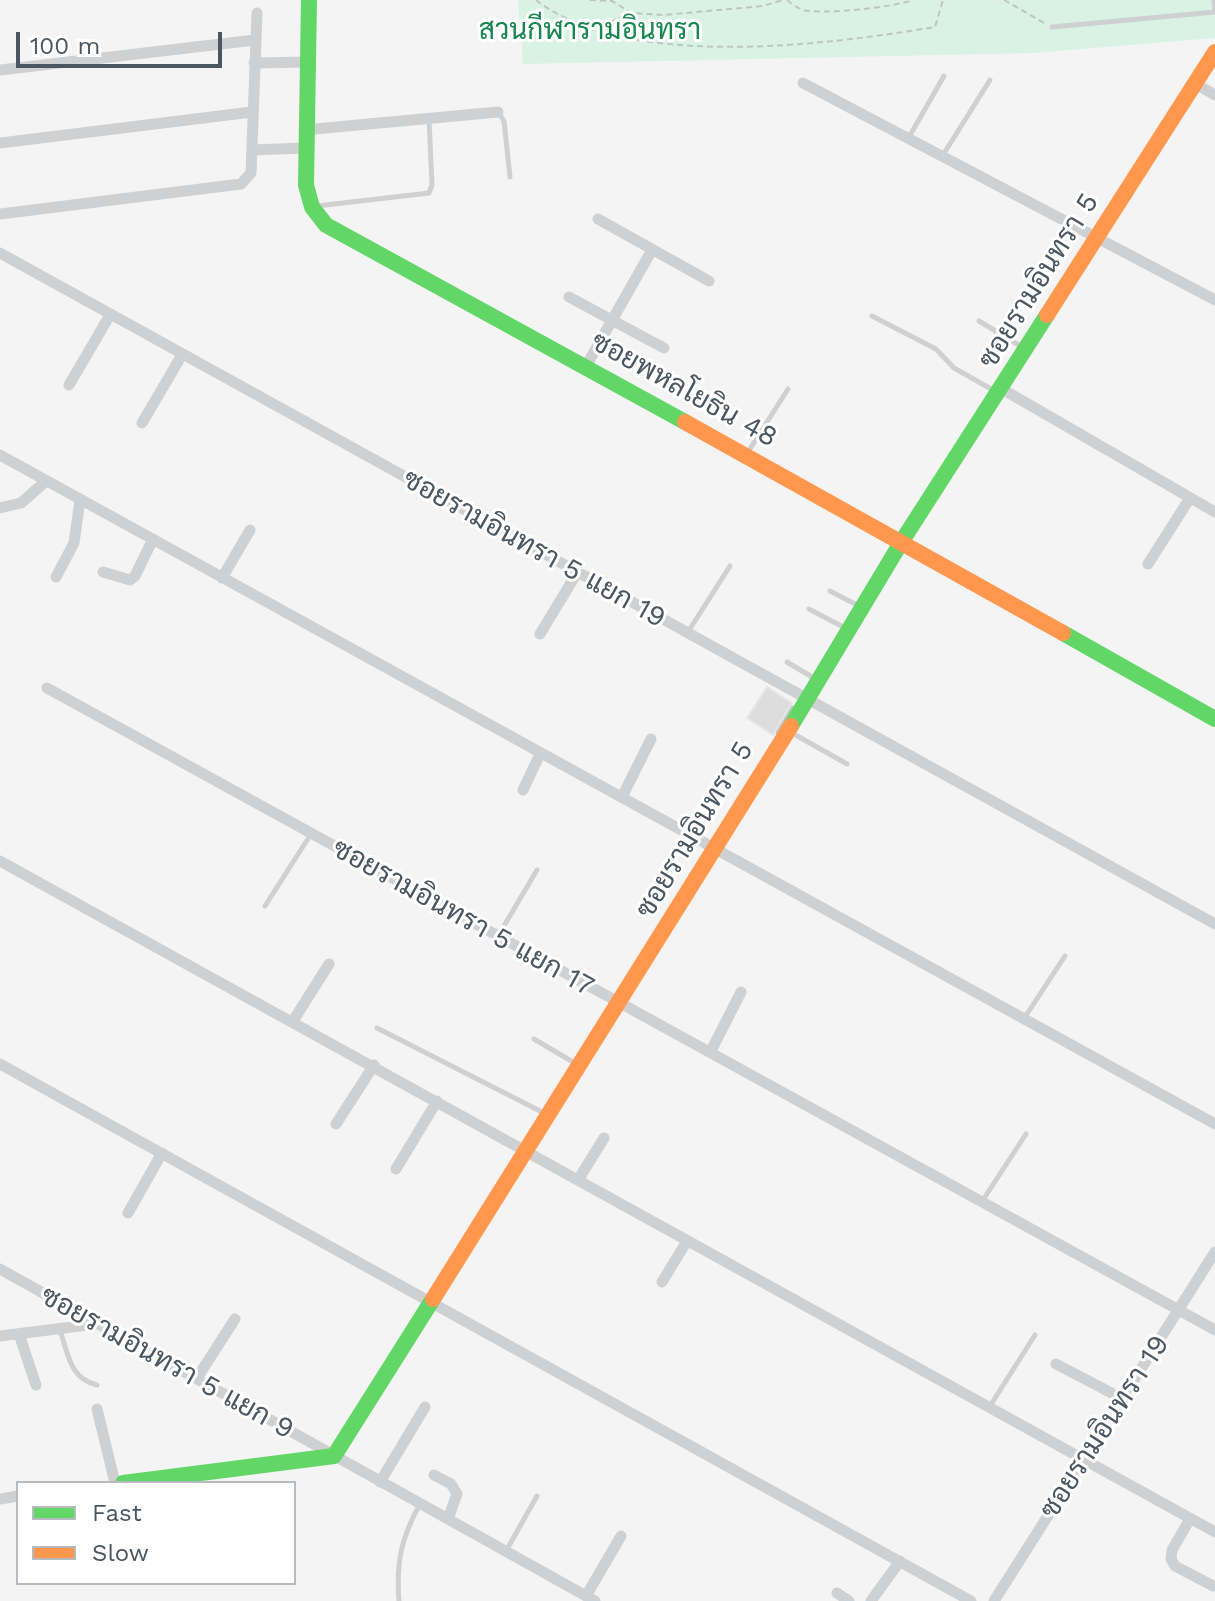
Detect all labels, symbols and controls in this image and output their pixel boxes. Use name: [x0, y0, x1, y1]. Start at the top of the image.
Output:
park label: สวนกีฬารามอินทรา: [479, 14, 701, 48]
scale bar: [20, 16, 226, 66]
text: 100 m: [30, 32, 100, 60]
street label: ซอยรามอินทรา 5: [972, 187, 1106, 375]
street label: ซอยพหลโยธิน 48: [585, 325, 783, 455]
street label: ซอยรามอินทรา 5 แยก 19: [397, 463, 671, 635]
street label: ซอยรามอินทรา 5: [629, 736, 761, 924]
street label: ซอยรามอินทรา 5 แยก 17: [326, 832, 600, 1004]
street label: ซอยรามอินทรา 5 แยก 9: [34, 1279, 300, 1447]
street label: ซอยรามอินทรา 19: [1033, 1329, 1177, 1525]
legend: [16, 1481, 296, 1585]
text: Fast: [92, 1499, 142, 1527]
text: Slow: [92, 1539, 149, 1567]

